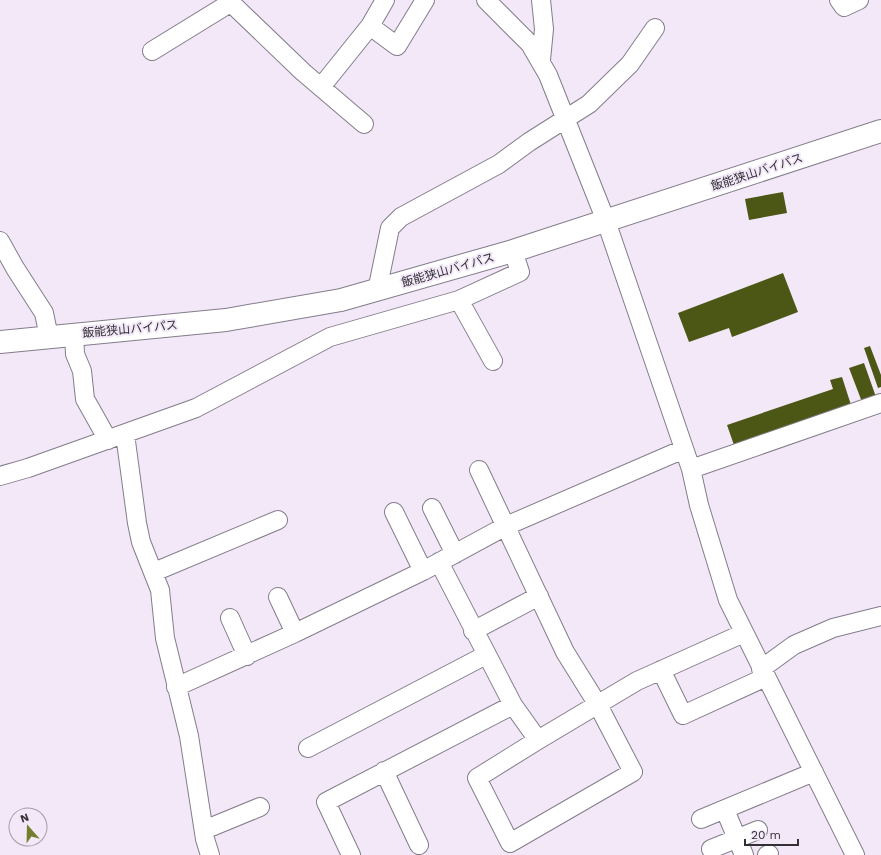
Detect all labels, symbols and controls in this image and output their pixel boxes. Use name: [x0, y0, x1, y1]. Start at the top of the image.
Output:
street label: 飯能狭山バイパス: [709, 151, 805, 193]
street label: 飯能狭山バイパス: [400, 250, 496, 290]
street label: 飯能狭山バイパス: [82, 318, 178, 340]
north arrow: [8, 807, 48, 847]
text: N: [19, 811, 31, 826]
scale bar: [745, 821, 798, 847]
text: 20 m: [751, 828, 781, 842]

